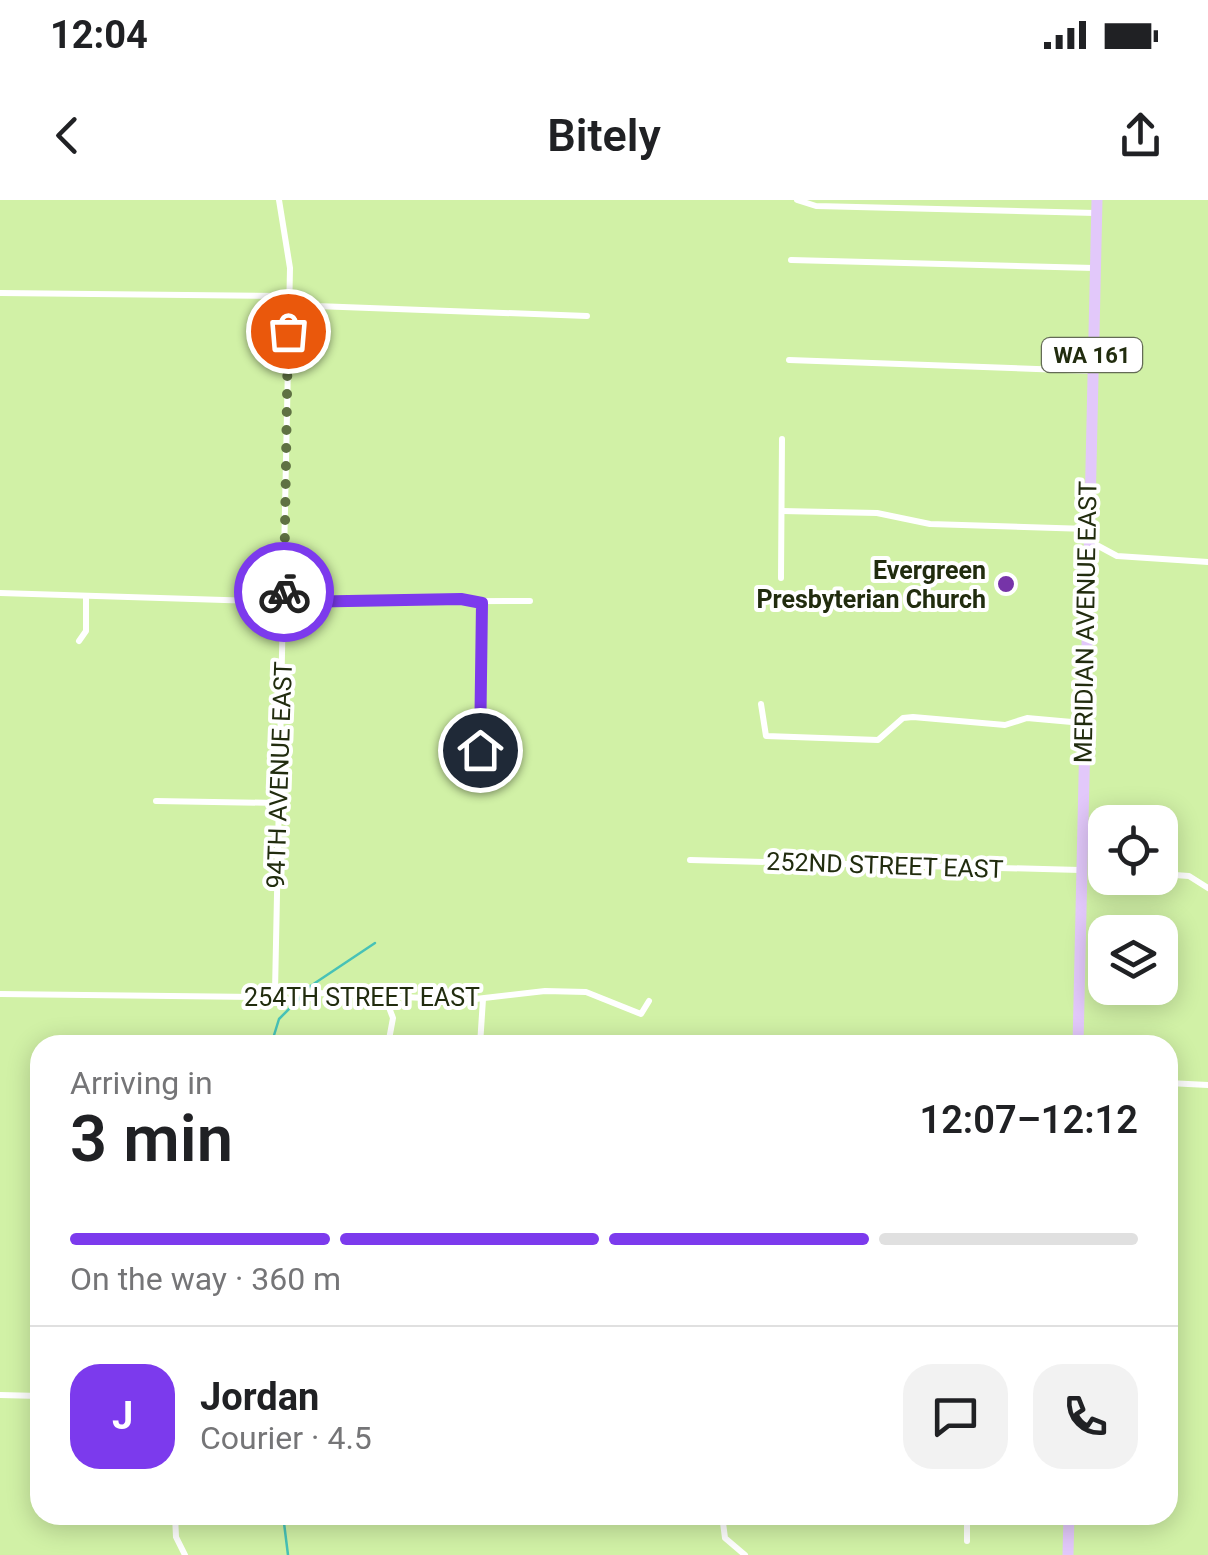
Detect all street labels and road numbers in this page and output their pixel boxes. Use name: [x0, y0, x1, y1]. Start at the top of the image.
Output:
road number: WA 161: [1042, 338, 1142, 372]
street label: MERIDIAN AVENUE EAST: [1069, 481, 1102, 763]
street label: 94TH AVENUE EAST: [261, 661, 298, 889]
street label: 252ND STREET EAST: [766, 847, 1004, 884]
street label: 254TH STREET EAST: [244, 983, 480, 1012]

